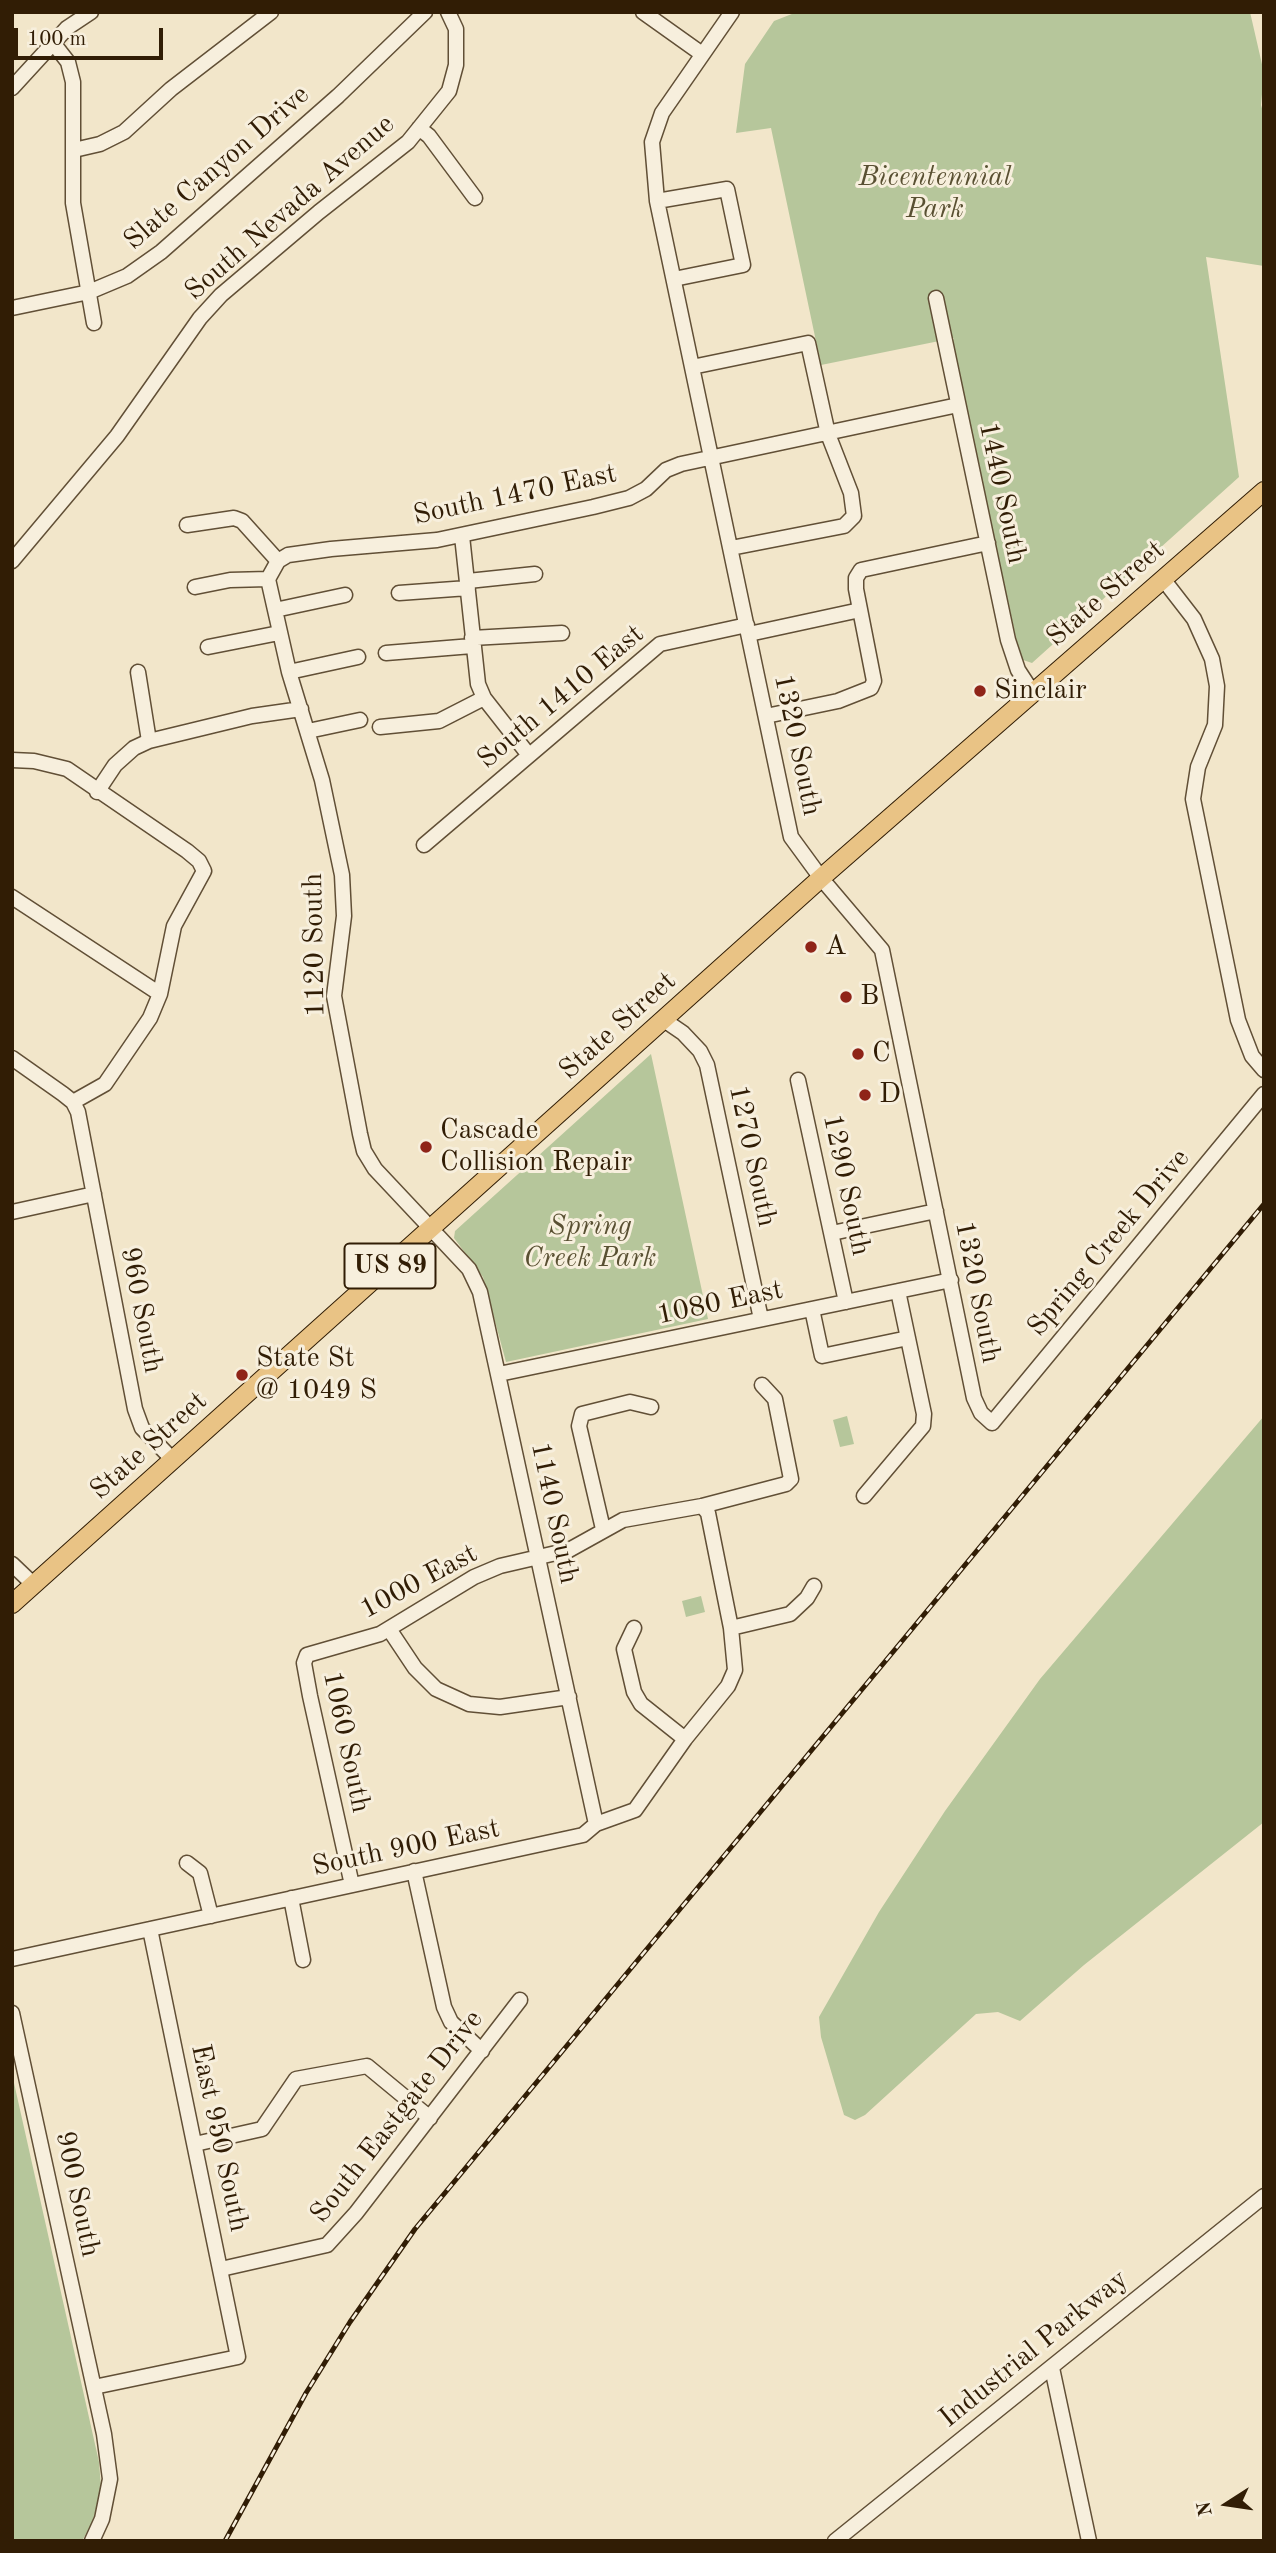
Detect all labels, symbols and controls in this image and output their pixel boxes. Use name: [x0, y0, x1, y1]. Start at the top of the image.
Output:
scale bar: [18, 14, 166, 58]
text: 100 m: [27, 29, 86, 50]
street label: Slate Canyon Drive: [117, 78, 317, 258]
street label: South Nevada Avenue: [178, 108, 402, 308]
park label: Bicentennial Park: [859, 161, 1011, 227]
street label: 1440 South: [971, 419, 1033, 567]
street label: South 1470 East: [410, 457, 620, 533]
street label: State Street: [1040, 534, 1172, 654]
street label: South 1410 East: [471, 618, 651, 776]
street label: 1320 South: [766, 671, 828, 819]
place label: Sinclair: [994, 674, 1087, 708]
marker: Sinclair: [972, 683, 988, 699]
street label: 1120 South: [297, 873, 333, 1017]
place label: A: [825, 930, 846, 964]
marker: A: [803, 939, 819, 955]
street label: State Street: [553, 965, 683, 1087]
place label: B: [860, 980, 879, 1014]
marker: B: [838, 989, 854, 1005]
place label: C: [872, 1037, 891, 1071]
marker: C: [850, 1046, 866, 1062]
place label: D: [879, 1078, 901, 1112]
street label: 1270 South: [721, 1082, 783, 1230]
marker: D: [857, 1087, 873, 1103]
street label: 1290 South: [815, 1111, 877, 1259]
place label: Cascade Collision Repair: [440, 1114, 632, 1180]
marker: Cascade Collision Repair: [418, 1139, 434, 1155]
street label: Spring Creek Drive: [1021, 1142, 1197, 1344]
park label: Spring Creek Park: [523, 1210, 657, 1276]
street label: 1320 South: [947, 1218, 1007, 1366]
street label: 960 South: [112, 1244, 170, 1376]
road number: US 89: [344, 1244, 436, 1288]
street label: 1080 East: [654, 1273, 786, 1333]
place label: State St @ 1049 S: [256, 1342, 377, 1408]
marker: State St @ 1049 S: [234, 1367, 250, 1383]
street label: State Street: [84, 1385, 214, 1507]
street label: 1140 South: [523, 1439, 585, 1587]
street label: 1000 East: [355, 1537, 483, 1627]
street label: 1060 South: [315, 1668, 377, 1816]
street label: South 900 East: [309, 1812, 503, 1884]
street label: South Eastgate Drive: [303, 2004, 491, 2230]
street label: East 950 South: [183, 2041, 255, 2235]
street label: 900 South: [47, 2128, 107, 2260]
street label: Industrial Parkway: [933, 2263, 1135, 2435]
north arrow: [1192, 2469, 1262, 2539]
text: N: [1195, 2499, 1217, 2518]

